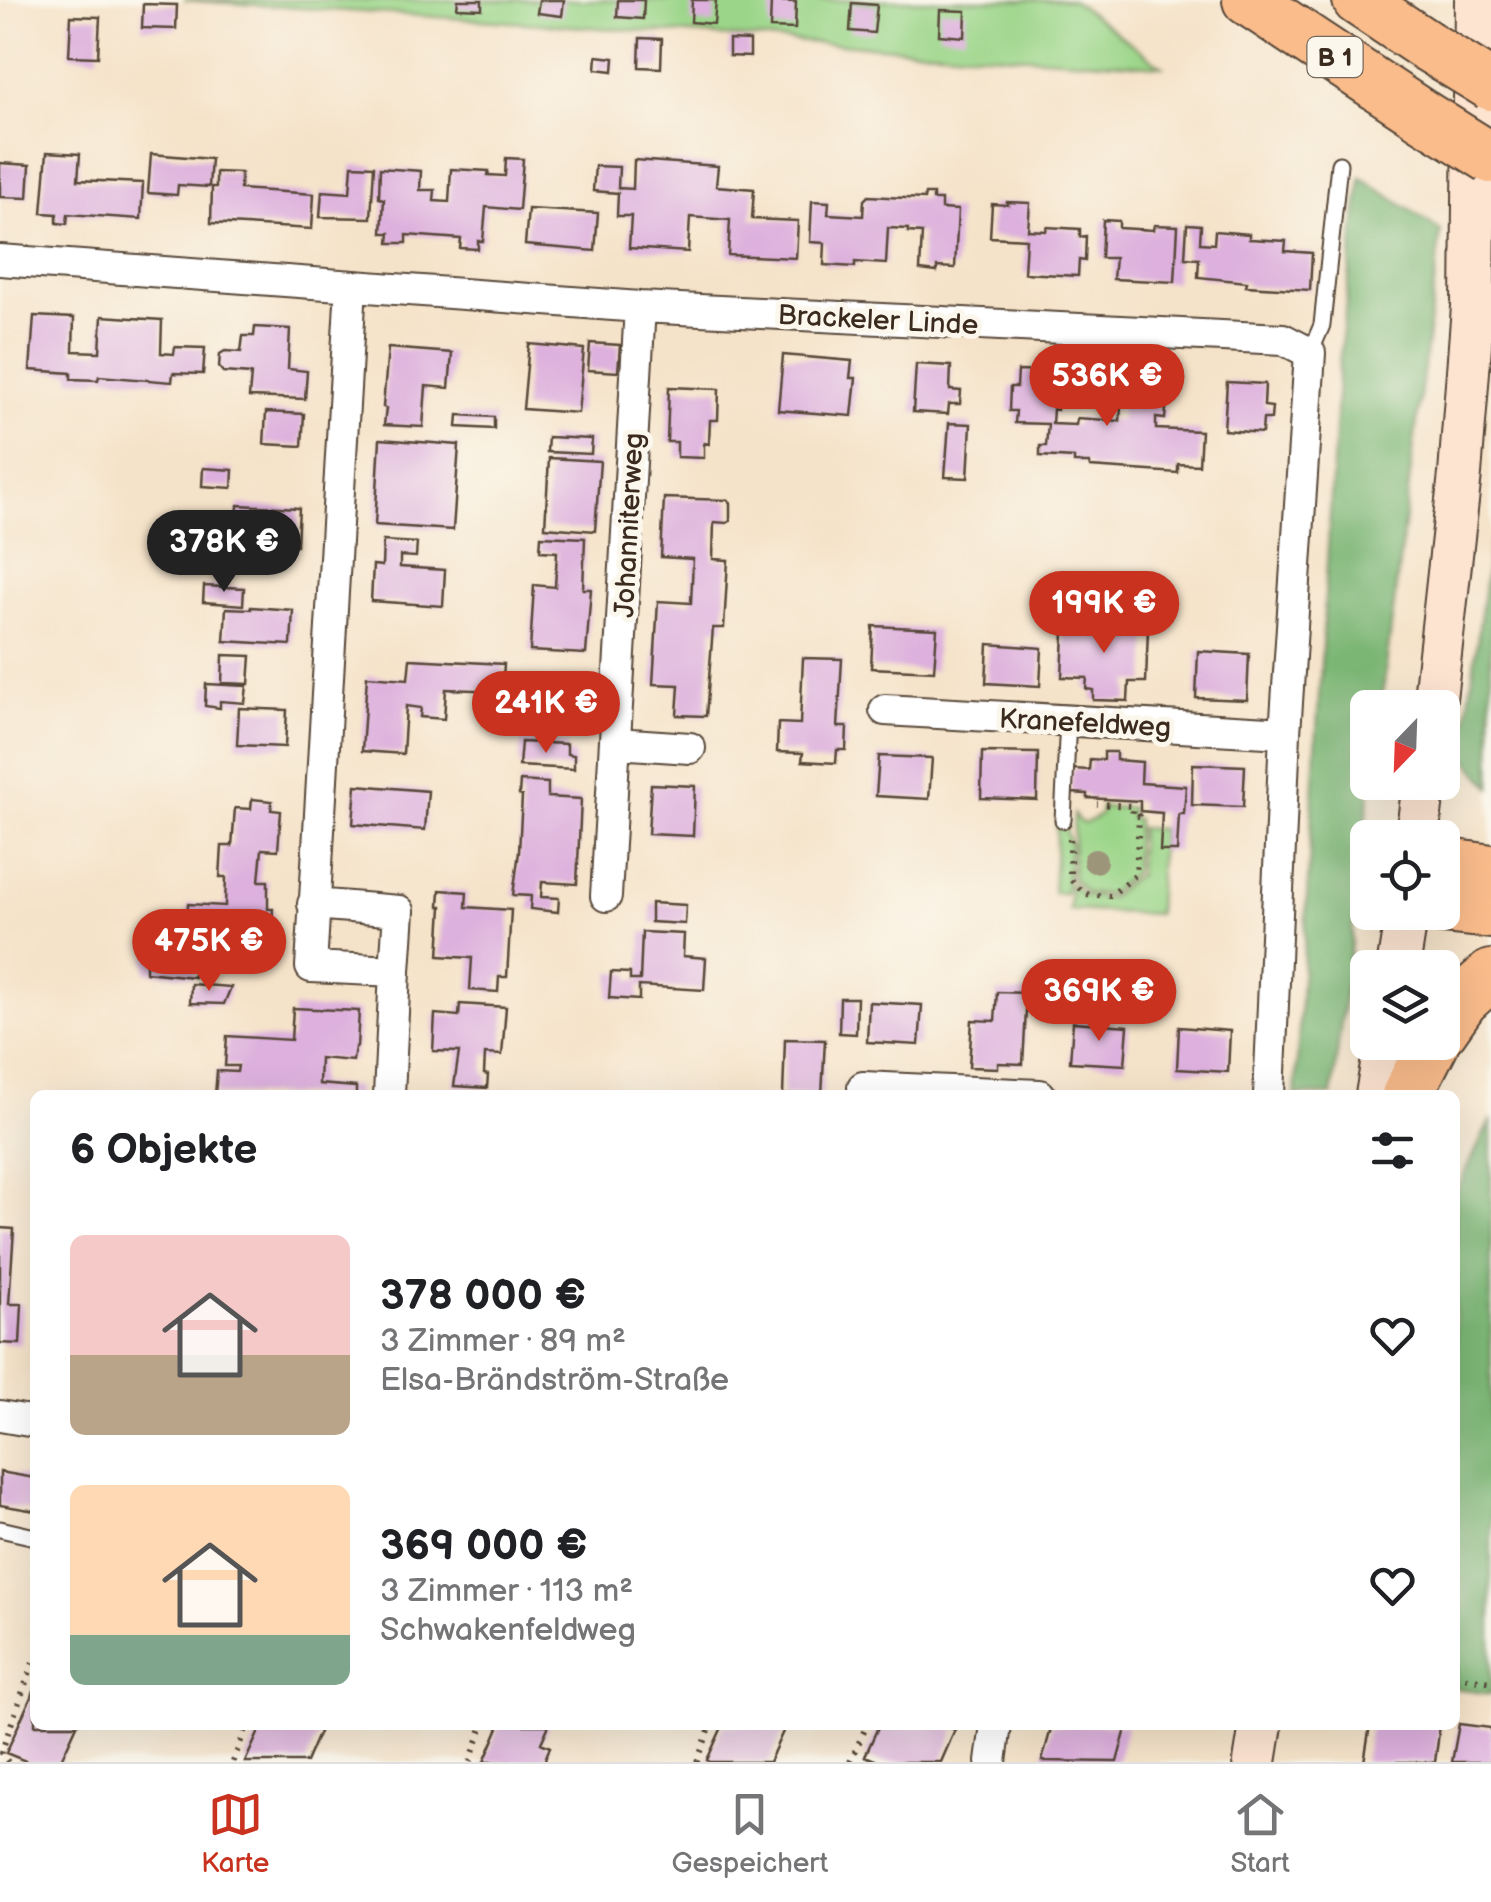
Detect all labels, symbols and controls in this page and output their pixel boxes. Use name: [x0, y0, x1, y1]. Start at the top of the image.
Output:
road number: B 1: [1308, 37, 1362, 77]
street label: Brackeler Linde: [777, 299, 979, 342]
pin: 536K €: [1026, 344, 1188, 429]
text: 536K €: [1051, 357, 1163, 396]
street label: Johanniterweg: [608, 432, 651, 618]
pin: 378K €: [143, 510, 305, 595]
text: 378K €: [169, 523, 279, 562]
pin: 199K €: [1023, 571, 1185, 656]
text: 199K €: [1051, 584, 1157, 623]
pin: 241K €: [465, 671, 627, 756]
text: 241K €: [494, 684, 598, 723]
north arrow: [1350, 690, 1460, 800]
map controls: [1350, 690, 1460, 1060]
street label: Kranefeldweg: [998, 703, 1172, 744]
button: locate: [1350, 820, 1460, 930]
pin: 475K €: [128, 909, 290, 994]
text: 475K €: [154, 922, 264, 961]
button: layers: [1350, 950, 1460, 1060]
pin: 369K €: [1018, 959, 1180, 1044]
text: 369K €: [1043, 972, 1155, 1011]
icon: filters: [1365, 1123, 1420, 1178]
text: 6 Objekte: [70, 1125, 257, 1176]
text: 378 000 €: [380, 1271, 586, 1322]
icon: home: [150, 1275, 270, 1395]
icon: heart: [1365, 1308, 1420, 1363]
text: 3 Zimmer · 89 m²: [380, 1322, 626, 1361]
text: Elsa-Brändström-Straße: [380, 1361, 729, 1400]
text: 369 000 €: [380, 1521, 587, 1572]
icon: home: [150, 1525, 270, 1645]
icon: heart: [1365, 1558, 1420, 1613]
text: 3 Zimmer · 113 m²: [380, 1572, 633, 1611]
text: Schwakenfeldweg: [380, 1611, 636, 1650]
tab: Karte: [201, 1787, 269, 1880]
tab: Gespeichert: [671, 1787, 828, 1880]
tab: Start: [1230, 1787, 1290, 1880]

